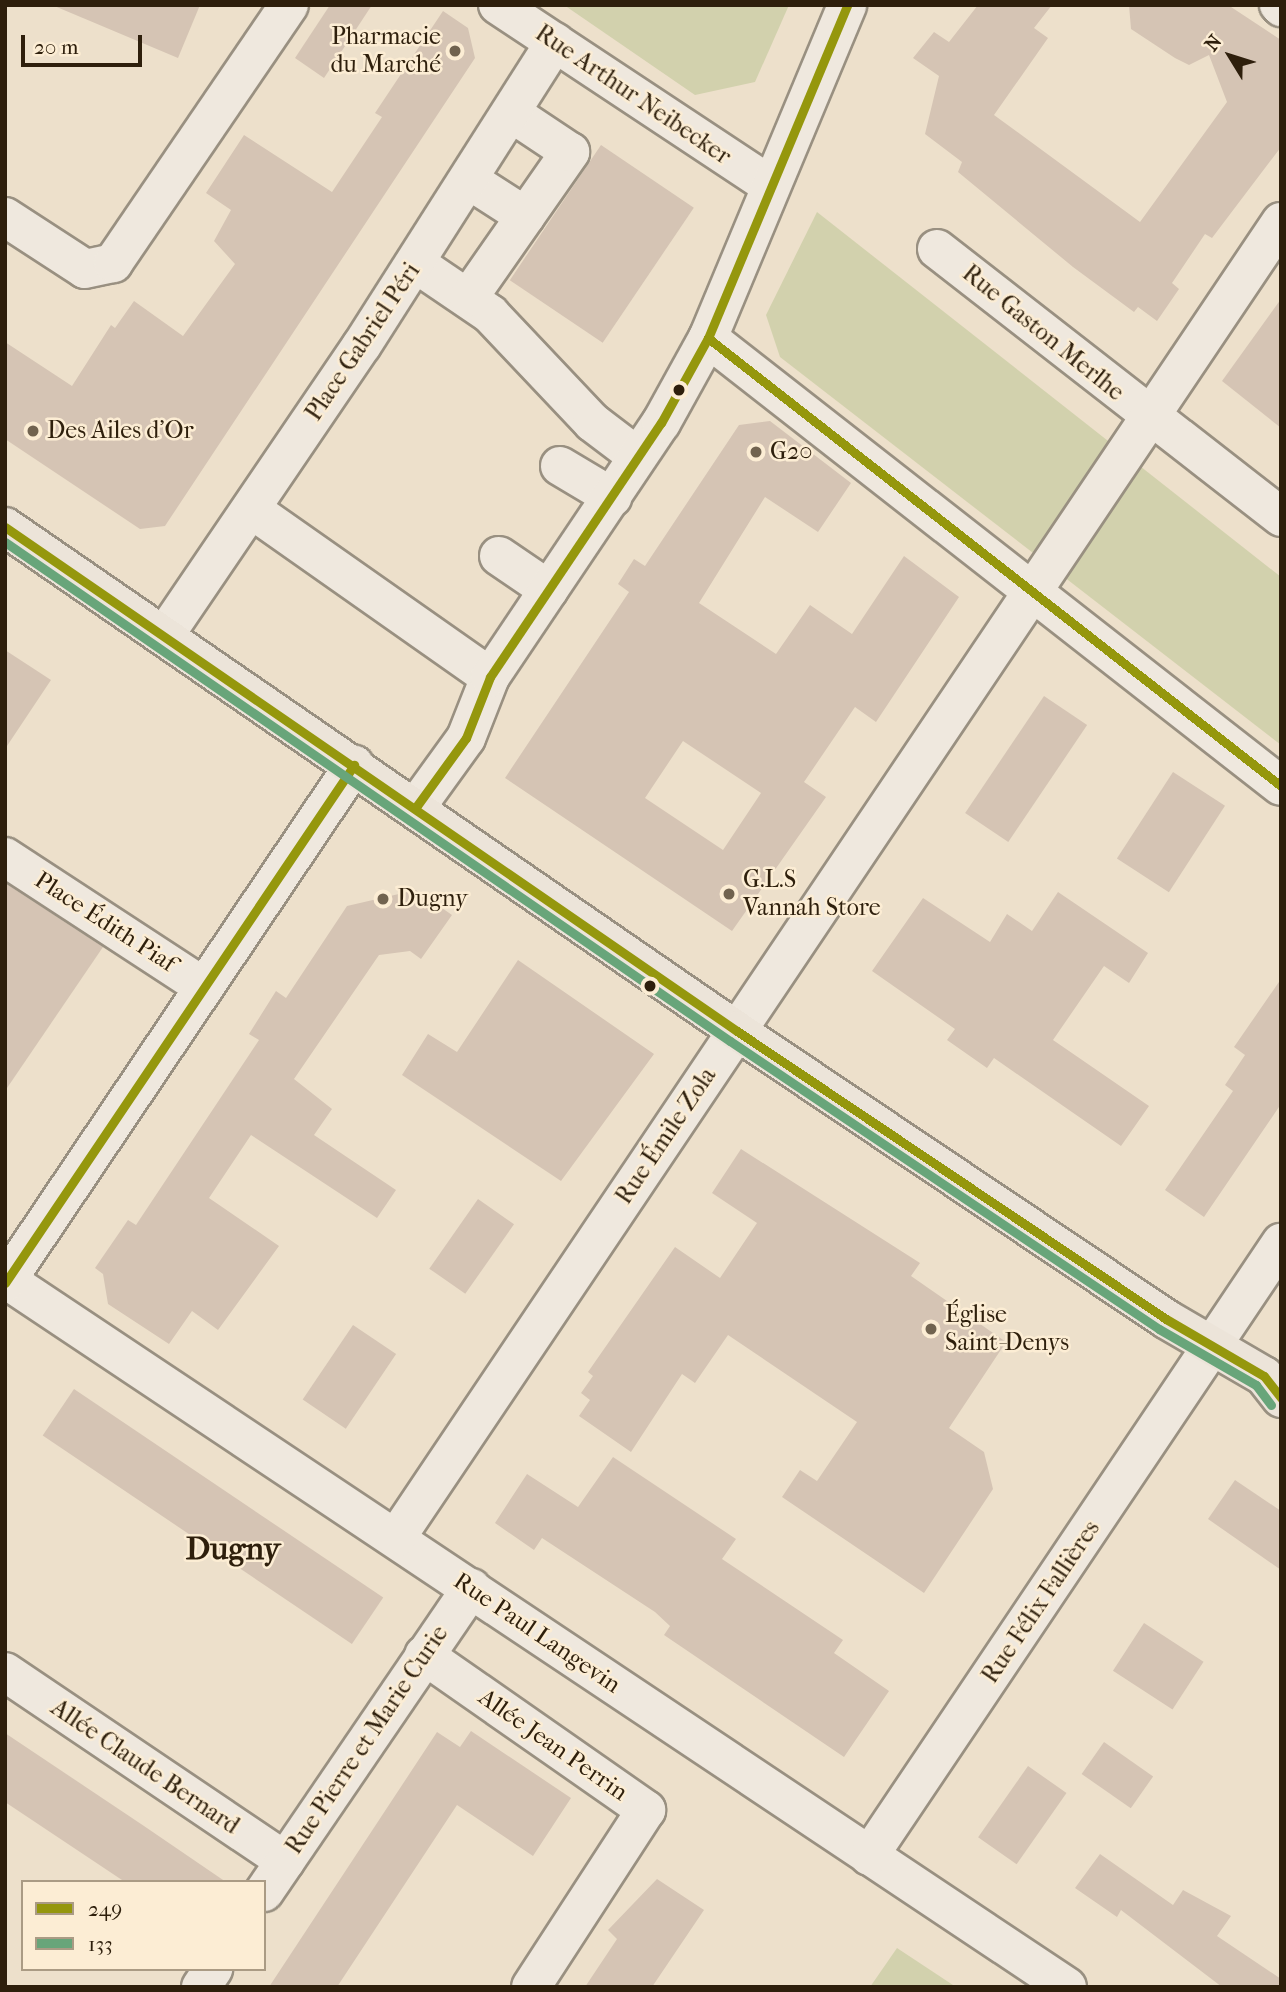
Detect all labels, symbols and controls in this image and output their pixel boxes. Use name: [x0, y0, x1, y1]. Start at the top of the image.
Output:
street label: Rue Arthur Neibecker: [530, 19, 736, 171]
scale bar: [24, 21, 145, 65]
north arrow: [1195, 21, 1265, 91]
place label: Pharmacie du Marché: [330, 23, 441, 79]
text: N: [1200, 31, 1227, 56]
text: 20 m: [34, 35, 78, 59]
marker: Pharmacie du Marché: [447, 43, 463, 59]
street label: Place Gabriel Péri: [300, 258, 426, 426]
street label: Rue Gaston Merlhe: [956, 259, 1130, 407]
unlabelled marker: [672, 383, 686, 397]
place label: Des Ailes d'Or: [47, 417, 194, 445]
marker: Des Ailes d'Or: [25, 423, 41, 439]
place label: G20: [770, 438, 813, 466]
marker: G20: [748, 444, 764, 460]
street label: Place Édith Piaf: [29, 866, 181, 978]
place label: G.L.S Vannah Store: [743, 866, 881, 922]
place label: Dugny: [397, 885, 468, 913]
marker: G.L.S Vannah Store: [721, 886, 737, 902]
marker: Dugny: [375, 891, 391, 907]
unlabelled marker: [643, 979, 657, 993]
street label: Rue Émile Zola: [610, 1062, 722, 1210]
place label: Église Saint-Denys: [945, 1301, 1069, 1357]
marker: Église Saint-Denys: [923, 1321, 939, 1337]
street label: Rue Félix Fallières: [976, 1515, 1106, 1689]
district label: Dugny: [186, 1530, 280, 1568]
street label: Rue Paul Langevin: [448, 1566, 626, 1700]
street label: Rue Pierre et Marie Curie: [280, 1620, 454, 1860]
street label: Allée Jean Perrin: [473, 1683, 633, 1807]
street label: Allée Claude Bernard: [45, 1693, 245, 1841]
legend: [21, 1880, 266, 1971]
text: 249: [88, 1897, 122, 1921]
text: 133: [88, 1932, 113, 1956]

